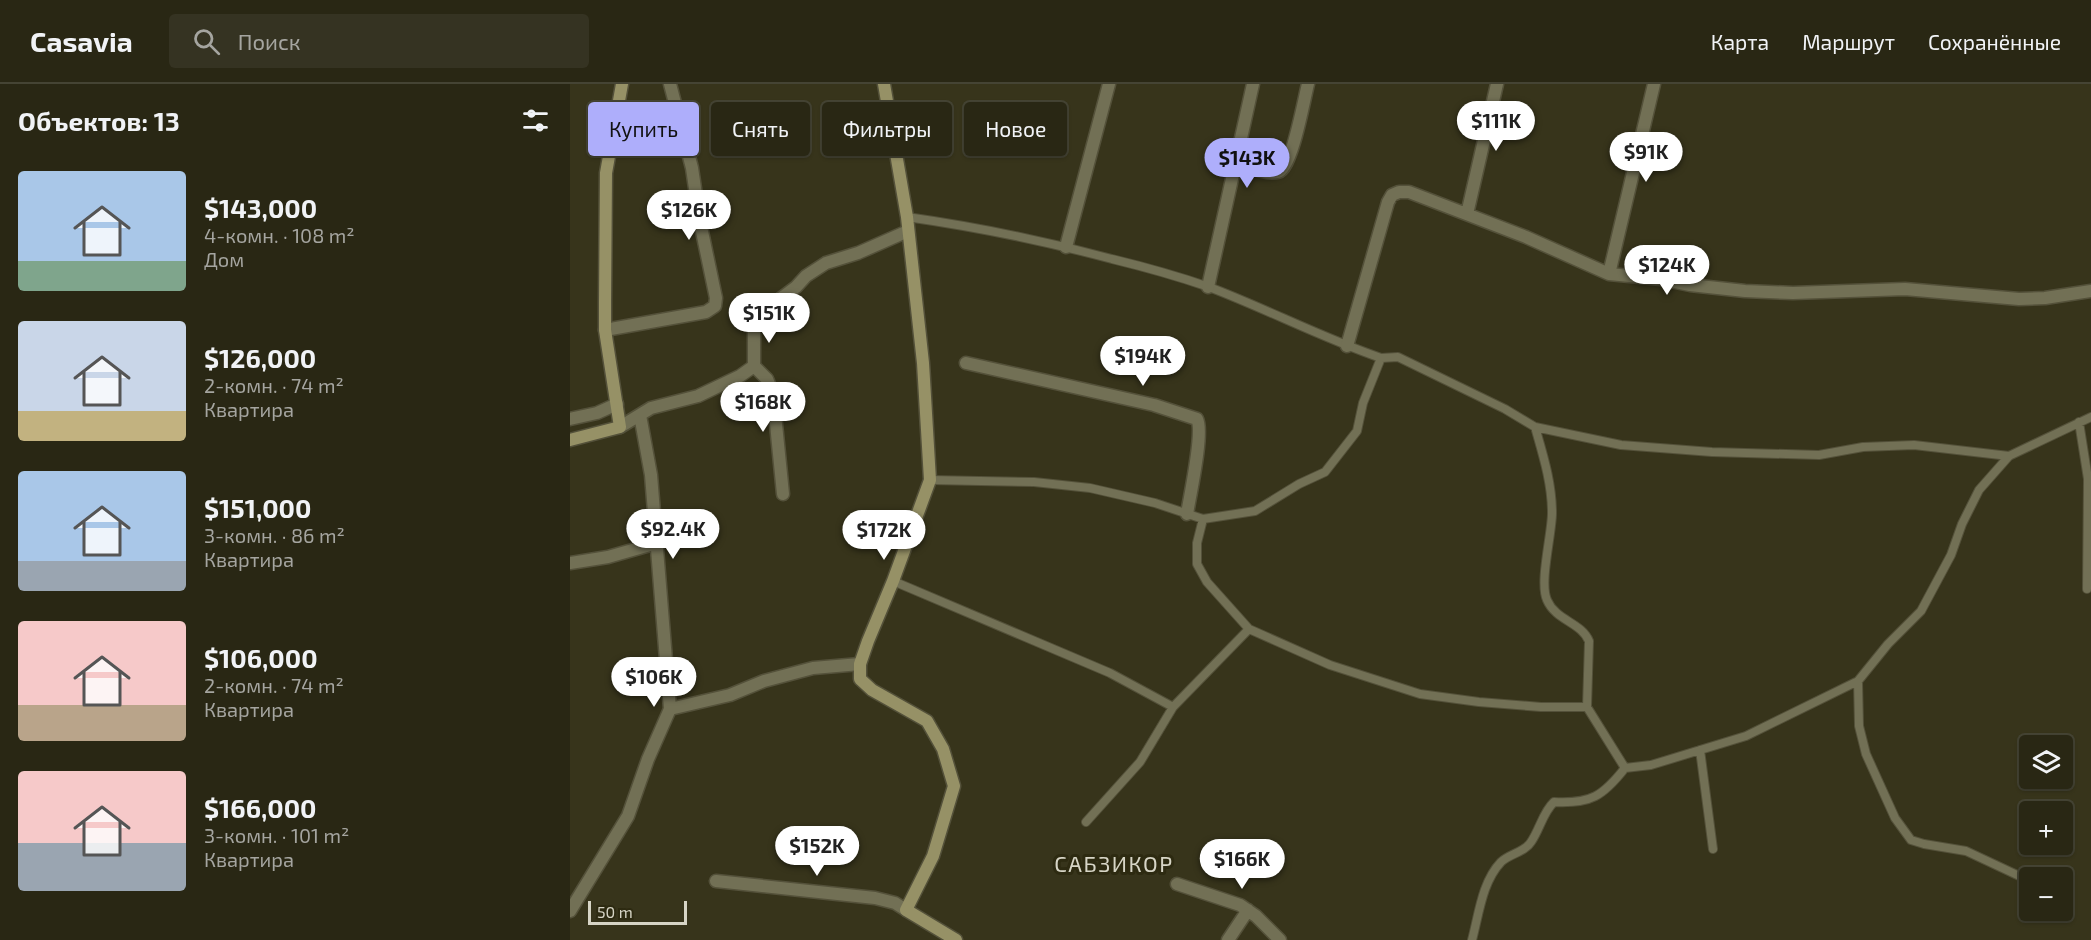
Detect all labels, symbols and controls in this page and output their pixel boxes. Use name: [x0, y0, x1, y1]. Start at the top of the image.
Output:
search box: [169, 14, 589, 68]
text: Casavia: [30, 24, 133, 58]
icon: search: [190, 25, 223, 58]
text: Поиск: [238, 28, 301, 54]
text: Карта: [1711, 29, 1769, 54]
text: Маршрут: [1802, 29, 1895, 54]
text: Сохранённые: [1928, 29, 2061, 54]
pin: $111K: [1454, 101, 1538, 152]
chip: Купить: [588, 102, 699, 156]
chip: Снять: [711, 102, 810, 156]
chip: Фильтры: [822, 102, 952, 156]
chip: Новое: [964, 102, 1067, 156]
icon: filters: [519, 104, 552, 137]
text: Объектов: 13: [18, 105, 180, 136]
text: $111K: [1471, 108, 1521, 132]
pin: $91K: [1610, 132, 1682, 183]
pin: $143K: [1205, 138, 1289, 189]
text: $91K: [1624, 139, 1668, 163]
text: $143K: [1219, 145, 1276, 169]
pin: $126K: [647, 190, 731, 241]
text: $143,000: [204, 192, 317, 223]
icon: home: [66, 195, 138, 267]
text: $126K: [661, 197, 717, 221]
text: 4-комн. · 108 m²: [204, 223, 355, 247]
pin: $124K: [1625, 245, 1709, 296]
text: Дом: [204, 247, 244, 271]
text: $124K: [1638, 252, 1696, 276]
pin: $151K: [727, 293, 811, 344]
text: $151K: [743, 300, 795, 324]
pin: $194K: [1101, 336, 1185, 387]
text: $126,000: [204, 342, 316, 373]
text: $194K: [1114, 343, 1172, 367]
icon: home: [66, 345, 138, 417]
text: 2-комн. · 74 m²: [204, 373, 344, 397]
pin: $168K: [721, 382, 805, 433]
text: $168K: [734, 389, 792, 413]
text: Квартира: [204, 397, 294, 421]
text: $151,000: [204, 492, 311, 523]
icon: home: [66, 495, 138, 567]
pin: $92.4K: [624, 509, 722, 560]
pin: $172K: [842, 510, 926, 561]
text: $92.4K: [640, 516, 706, 540]
text: $172K: [856, 517, 912, 541]
text: 3-комн. · 86 m²: [204, 523, 345, 547]
text: Квартира: [204, 547, 294, 571]
text: $106,000: [204, 642, 318, 673]
icon: home: [66, 645, 138, 717]
pin: $106K: [612, 657, 696, 708]
text: $106K: [625, 664, 683, 688]
text: 2-комн. · 74 m²: [204, 673, 344, 697]
text: Квартира: [204, 697, 294, 721]
map controls: [2019, 735, 2073, 921]
button: layers: [2019, 735, 2073, 789]
text: $166,000: [204, 792, 317, 823]
icon: home: [66, 795, 138, 867]
button: +: [2019, 801, 2073, 855]
text: 3-комн. · 101 m²: [204, 823, 349, 847]
pin: $152K: [775, 826, 859, 877]
text: $152K: [789, 833, 845, 857]
pin: $166K: [1200, 839, 1284, 890]
text: $166K: [1214, 846, 1270, 870]
text: Квартира: [204, 847, 294, 871]
district label: САБЗИКОР: [1054, 850, 1174, 876]
button: −: [2019, 867, 2073, 921]
scale bar: [588, 898, 687, 926]
text: 50 m: [597, 902, 633, 921]

